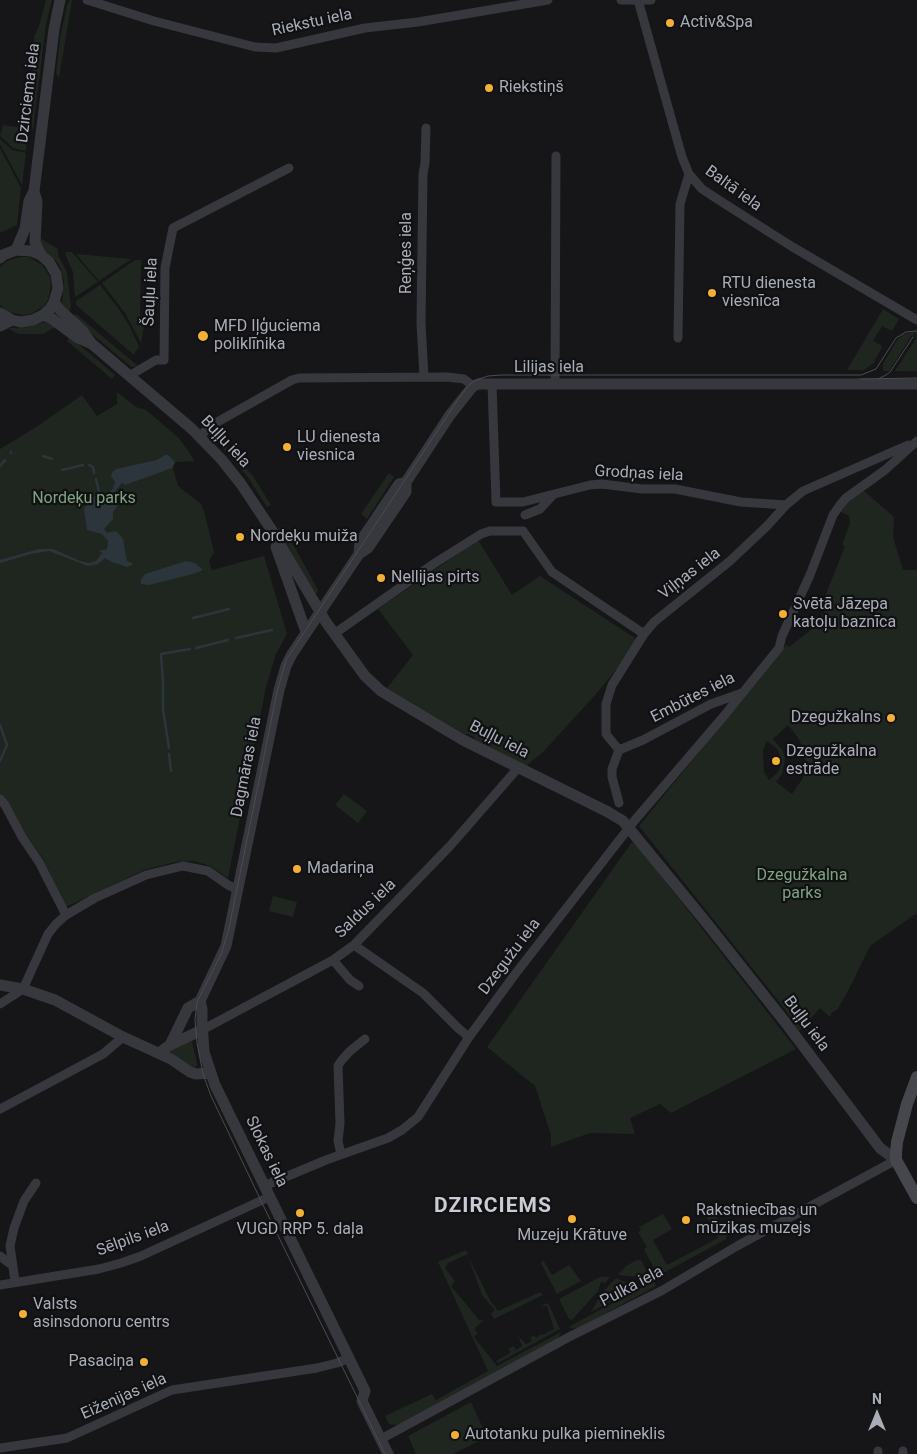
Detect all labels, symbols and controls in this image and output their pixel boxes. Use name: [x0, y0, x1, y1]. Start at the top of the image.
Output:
street label: Riekstu iela: [270, 5, 354, 41]
place label: Activ&Spa: [680, 13, 753, 33]
marker: Activ&Spa: [664, 17, 676, 29]
street label: Dzirciema iela: [13, 42, 45, 144]
place label: Riekstiņš: [499, 78, 564, 98]
marker: Riekstiņš: [483, 82, 495, 94]
street label: Baltā iela: [701, 162, 765, 216]
street label: Reņģes iela: [397, 212, 417, 294]
street label: Šauļu iela: [140, 257, 162, 327]
place label: RTU dienesta viesnīca: [722, 274, 816, 312]
marker: RTU dienesta viesnīca: [706, 287, 718, 299]
place label: MFD Iļģuciema poliklīnika: [214, 317, 321, 355]
marker: MFD Iļģuciema poliklīnika: [196, 329, 210, 343]
street label: Lilijas iela: [514, 358, 584, 378]
street label: Buļļu iela: [196, 412, 254, 472]
place label: LU dienesta viesnica: [297, 428, 380, 466]
marker: LU dienesta viesnica: [281, 441, 293, 453]
street label: Grodņas iela: [594, 462, 684, 486]
park label: Nordeķu parks: [32, 489, 136, 509]
place label: Nordeķu muiža: [250, 527, 358, 547]
marker: Nordeķu muiža: [234, 531, 246, 543]
street label: Viļņas iela: [655, 544, 725, 604]
place label: Nellijas pirts: [391, 568, 480, 588]
marker: Nellijas pirts: [375, 572, 387, 584]
place label: Svētā Jāzepa katoļu baznīca: [793, 595, 896, 633]
marker: Svētā Jāzepa katoļu baznīca: [777, 608, 789, 620]
street label: Embūtes iela: [648, 669, 738, 727]
place label: Dzegužkalns: [791, 708, 881, 728]
marker: Dzegužkalns: [885, 712, 897, 724]
street label: Dagmāras iela: [228, 715, 266, 819]
street label: Buļļu iela: [466, 717, 532, 763]
place label: Dzegužkalna estrāde: [786, 742, 877, 780]
marker: Dzegužkalna estrāde: [770, 755, 782, 767]
place label: Madariņa: [307, 859, 374, 879]
marker: Madariņa: [291, 863, 303, 875]
park label: Dzegužkalna parks: [757, 866, 847, 904]
street label: Saldus iela: [332, 875, 400, 943]
street label: Dzegužu iela: [475, 915, 545, 999]
street label: Buļļu iela: [779, 993, 833, 1055]
street label: Slokas iela: [241, 1113, 291, 1191]
district label: DZIRCIEMS: [433, 1194, 553, 1220]
place label: Rakstniecības un mūzikas muzejs: [696, 1201, 817, 1239]
marker: VUGD RRP 5. daļa: [294, 1207, 306, 1219]
marker: Muzeju Krātuve: [566, 1213, 578, 1225]
marker: Rakstniecības un mūzikas muzejs: [680, 1214, 692, 1226]
street label: Sēlpils iela: [94, 1217, 172, 1261]
place label: VUGD RRP 5. daļa: [236, 1220, 364, 1240]
place label: Muzeju Krātuve: [517, 1226, 627, 1246]
street label: Pulka iela: [597, 1262, 667, 1312]
place label: Valsts asinsdonoru centrs: [33, 1295, 170, 1333]
marker: Valsts asinsdonoru centrs: [17, 1308, 29, 1320]
place label: Pasaciņa: [69, 1352, 134, 1372]
marker: Pasaciņa: [138, 1356, 150, 1368]
street label: Eiženijas iela: [78, 1370, 170, 1424]
north arrow: [852, 1389, 902, 1439]
text: N: [872, 1391, 882, 1407]
place label: Autotanku pulka piemineklis: [465, 1425, 665, 1445]
marker: Autotanku pulka piemineklis: [449, 1429, 461, 1441]

